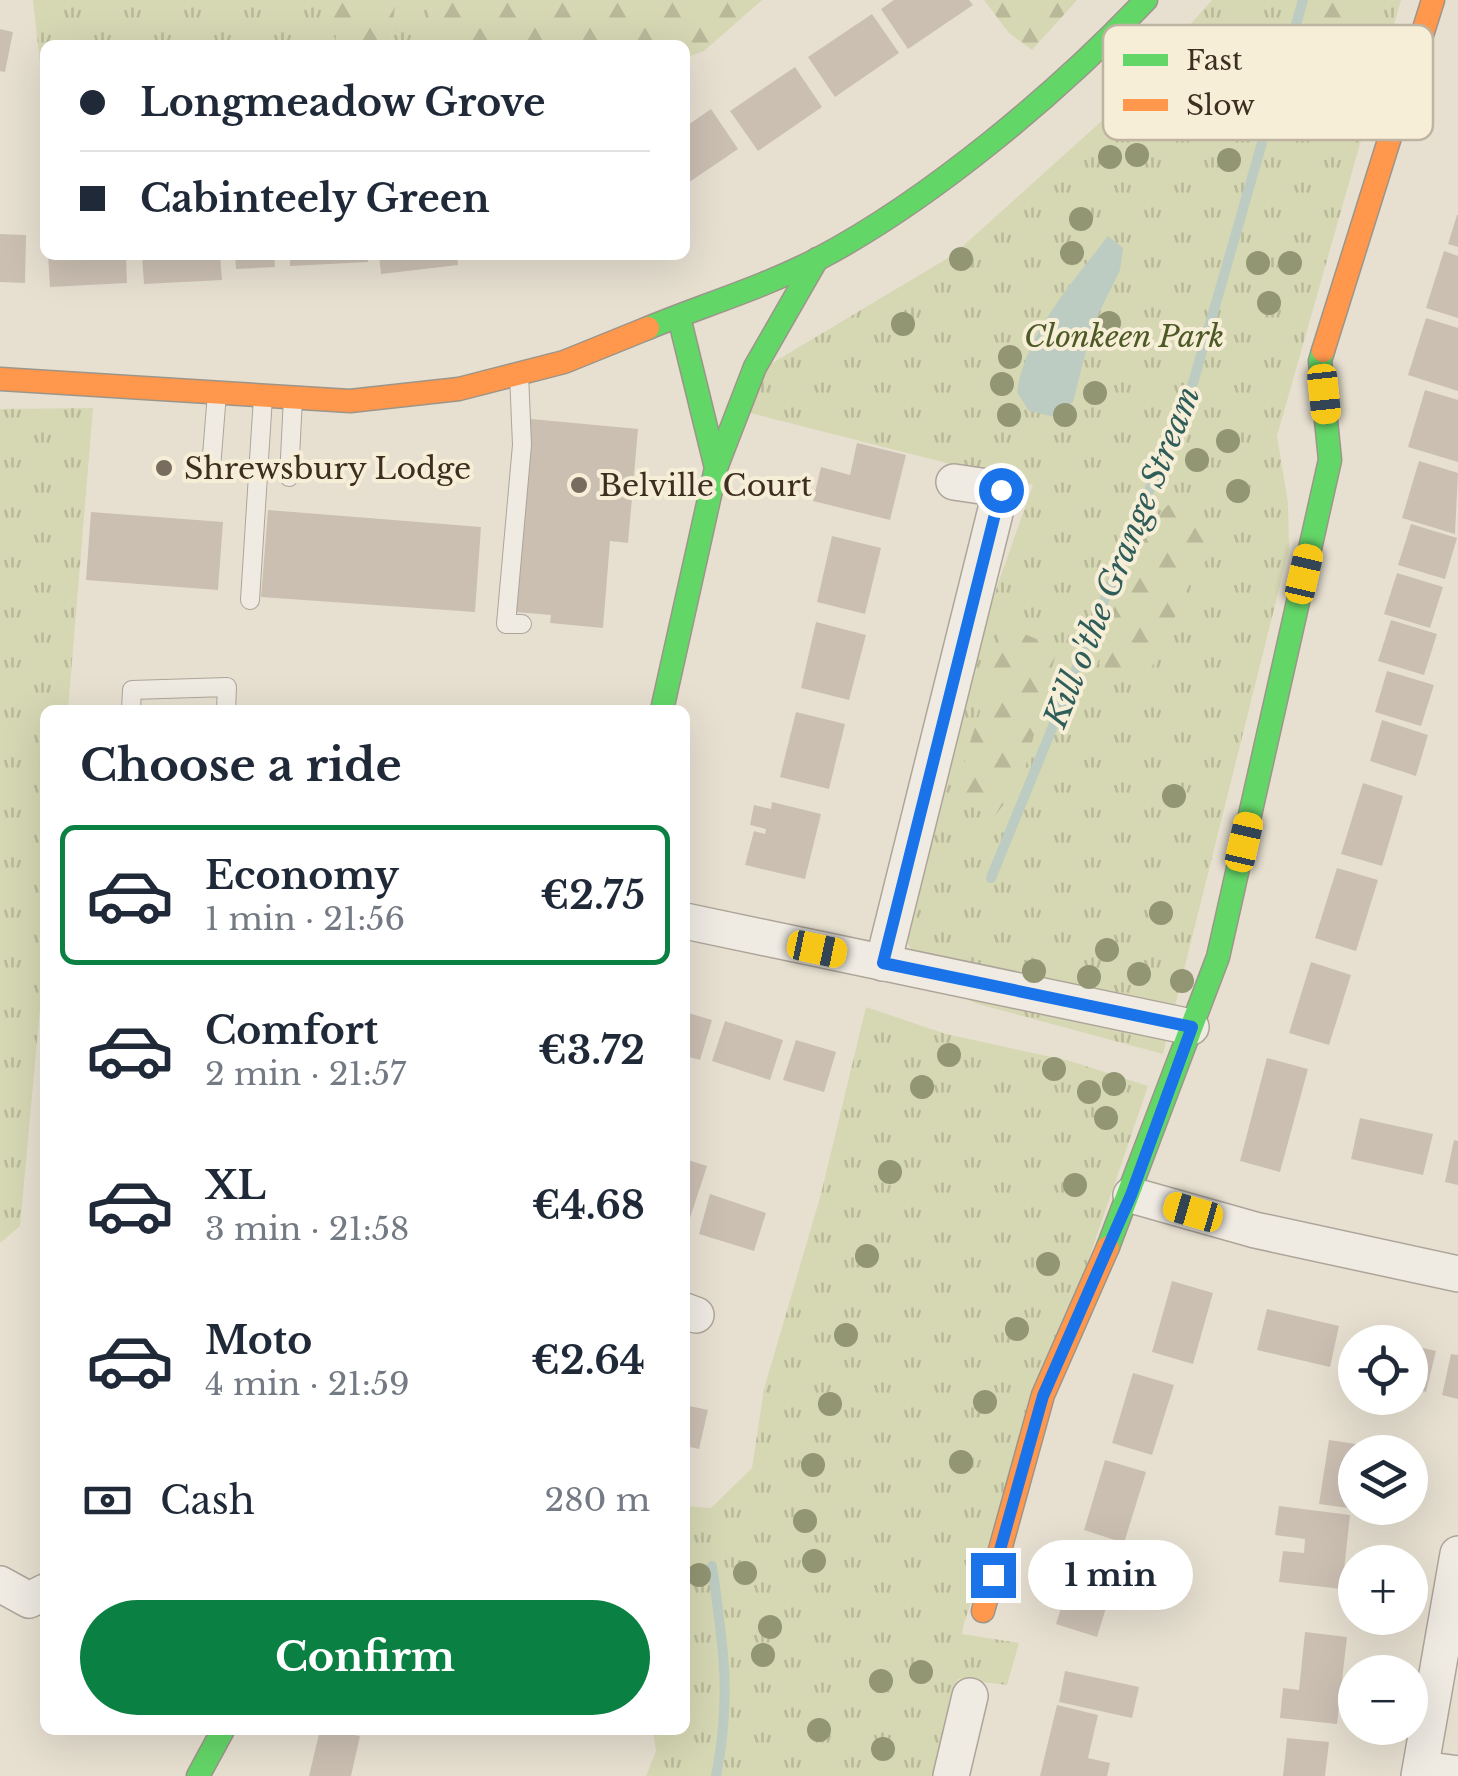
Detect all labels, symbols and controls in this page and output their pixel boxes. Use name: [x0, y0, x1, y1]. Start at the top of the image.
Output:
legend: [1103, 25, 1433, 140]
text: Fast: [1186, 43, 1243, 78]
text: Longmeadow Grove: [140, 79, 545, 126]
text: Slow: [1186, 88, 1255, 123]
text: Cabinteely Green: [140, 175, 490, 222]
park label: Clonkeen Park: [1024, 318, 1224, 355]
car: [1306, 363, 1342, 425]
water label: Kill o'the Grange Stream: [1035, 380, 1209, 734]
place label: Shrewsbury Lodge: [184, 450, 471, 487]
marker: Shrewsbury Lodge: [153, 457, 175, 479]
place label: Belville Court: [599, 467, 813, 504]
route start: [979, 468, 1024, 513]
marker: Belville Court: [568, 474, 590, 496]
car: [1283, 541, 1325, 607]
text: Choose a ride: [80, 737, 402, 793]
car: [1223, 809, 1265, 875]
icon: car: [85, 850, 175, 940]
text: Economy: [205, 852, 399, 899]
text: €2.75: [540, 872, 645, 919]
text: 1 min · 21:56: [205, 899, 405, 939]
car: [785, 928, 849, 970]
icon: car: [85, 1005, 175, 1095]
text: Comfort: [205, 1007, 378, 1054]
text: €3.72: [538, 1027, 645, 1074]
text: 2 min · 21:57: [205, 1054, 406, 1094]
icon: car: [85, 1160, 175, 1250]
text: XL: [205, 1162, 266, 1209]
text: €4.68: [532, 1182, 645, 1229]
car: [1160, 1189, 1226, 1235]
text: 3 min · 21:58: [205, 1209, 409, 1249]
icon: car: [85, 1315, 175, 1405]
text: Moto: [205, 1317, 312, 1364]
map controls: [1338, 1325, 1428, 1745]
button: locate: [1338, 1325, 1428, 1415]
text: €2.64: [531, 1337, 645, 1384]
text: 4 min · 21:59: [205, 1364, 410, 1404]
button: layers: [1338, 1435, 1428, 1525]
icon: cash: [80, 1473, 135, 1528]
text: Cash: [160, 1477, 255, 1524]
text: 280 m: [545, 1480, 650, 1520]
callout: 1 min: [1028, 1540, 1193, 1610]
button: +: [1338, 1545, 1428, 1635]
route end: [971, 1553, 1016, 1598]
text: 1 min: [1064, 1555, 1157, 1595]
button: Confirm: [80, 1600, 650, 1715]
button: −: [1338, 1655, 1428, 1745]

